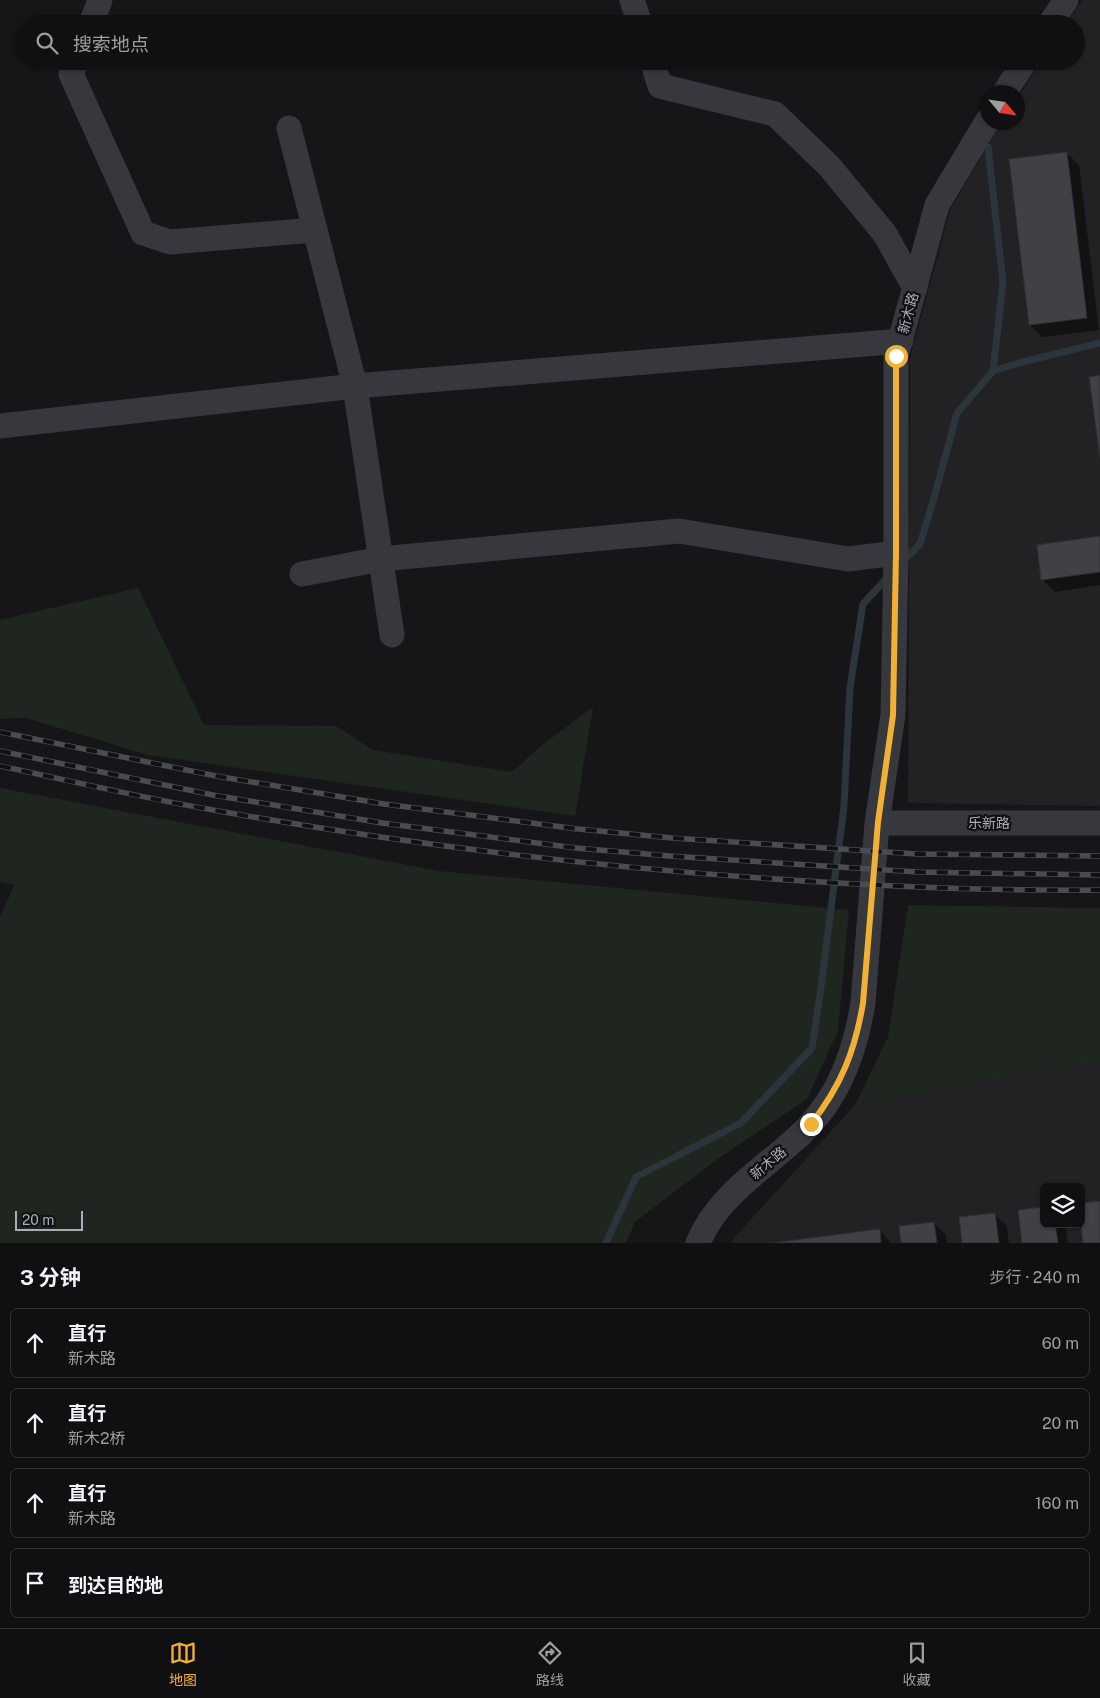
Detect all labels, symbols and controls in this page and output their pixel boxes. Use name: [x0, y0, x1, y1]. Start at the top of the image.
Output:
search box: [15, 15, 1085, 70]
icon: search: [33, 29, 61, 57]
text: 搜索地点: [73, 33, 149, 55]
north arrow: [980, 85, 1025, 130]
street label: 新木路: [895, 291, 921, 335]
route start: [885, 345, 908, 368]
street label: 乐新路: [968, 815, 1010, 831]
route end: [800, 1113, 823, 1136]
street label: 新木路: [747, 1143, 789, 1183]
map controls: [1040, 1183, 1085, 1228]
button: layers: [1040, 1183, 1085, 1228]
scale bar: [15, 1208, 82, 1231]
text: 20 m: [22, 1212, 54, 1228]
text: 3 分钟: [20, 1265, 81, 1290]
text: 步行 · 240 m: [990, 1268, 1080, 1287]
text: 直行: [68, 1322, 106, 1344]
icon: ahead: [21, 1329, 49, 1357]
text: 60 m: [1042, 1334, 1079, 1353]
text: 新木路: [68, 1349, 116, 1368]
text: 直行: [68, 1402, 106, 1424]
icon: ahead: [21, 1409, 49, 1437]
text: 20 m: [1042, 1414, 1079, 1433]
text: 新木2桥: [68, 1429, 126, 1448]
text: 直行: [68, 1482, 106, 1504]
icon: ahead: [21, 1489, 49, 1517]
text: 160 m: [1035, 1494, 1079, 1513]
text: 新木路: [68, 1509, 116, 1528]
icon: arrive: [21, 1569, 49, 1597]
text: 到达目的地: [68, 1574, 163, 1596]
tab: 地图: [169, 1639, 197, 1689]
tab: 路线: [536, 1639, 564, 1689]
tab: 收藏: [903, 1639, 931, 1689]

